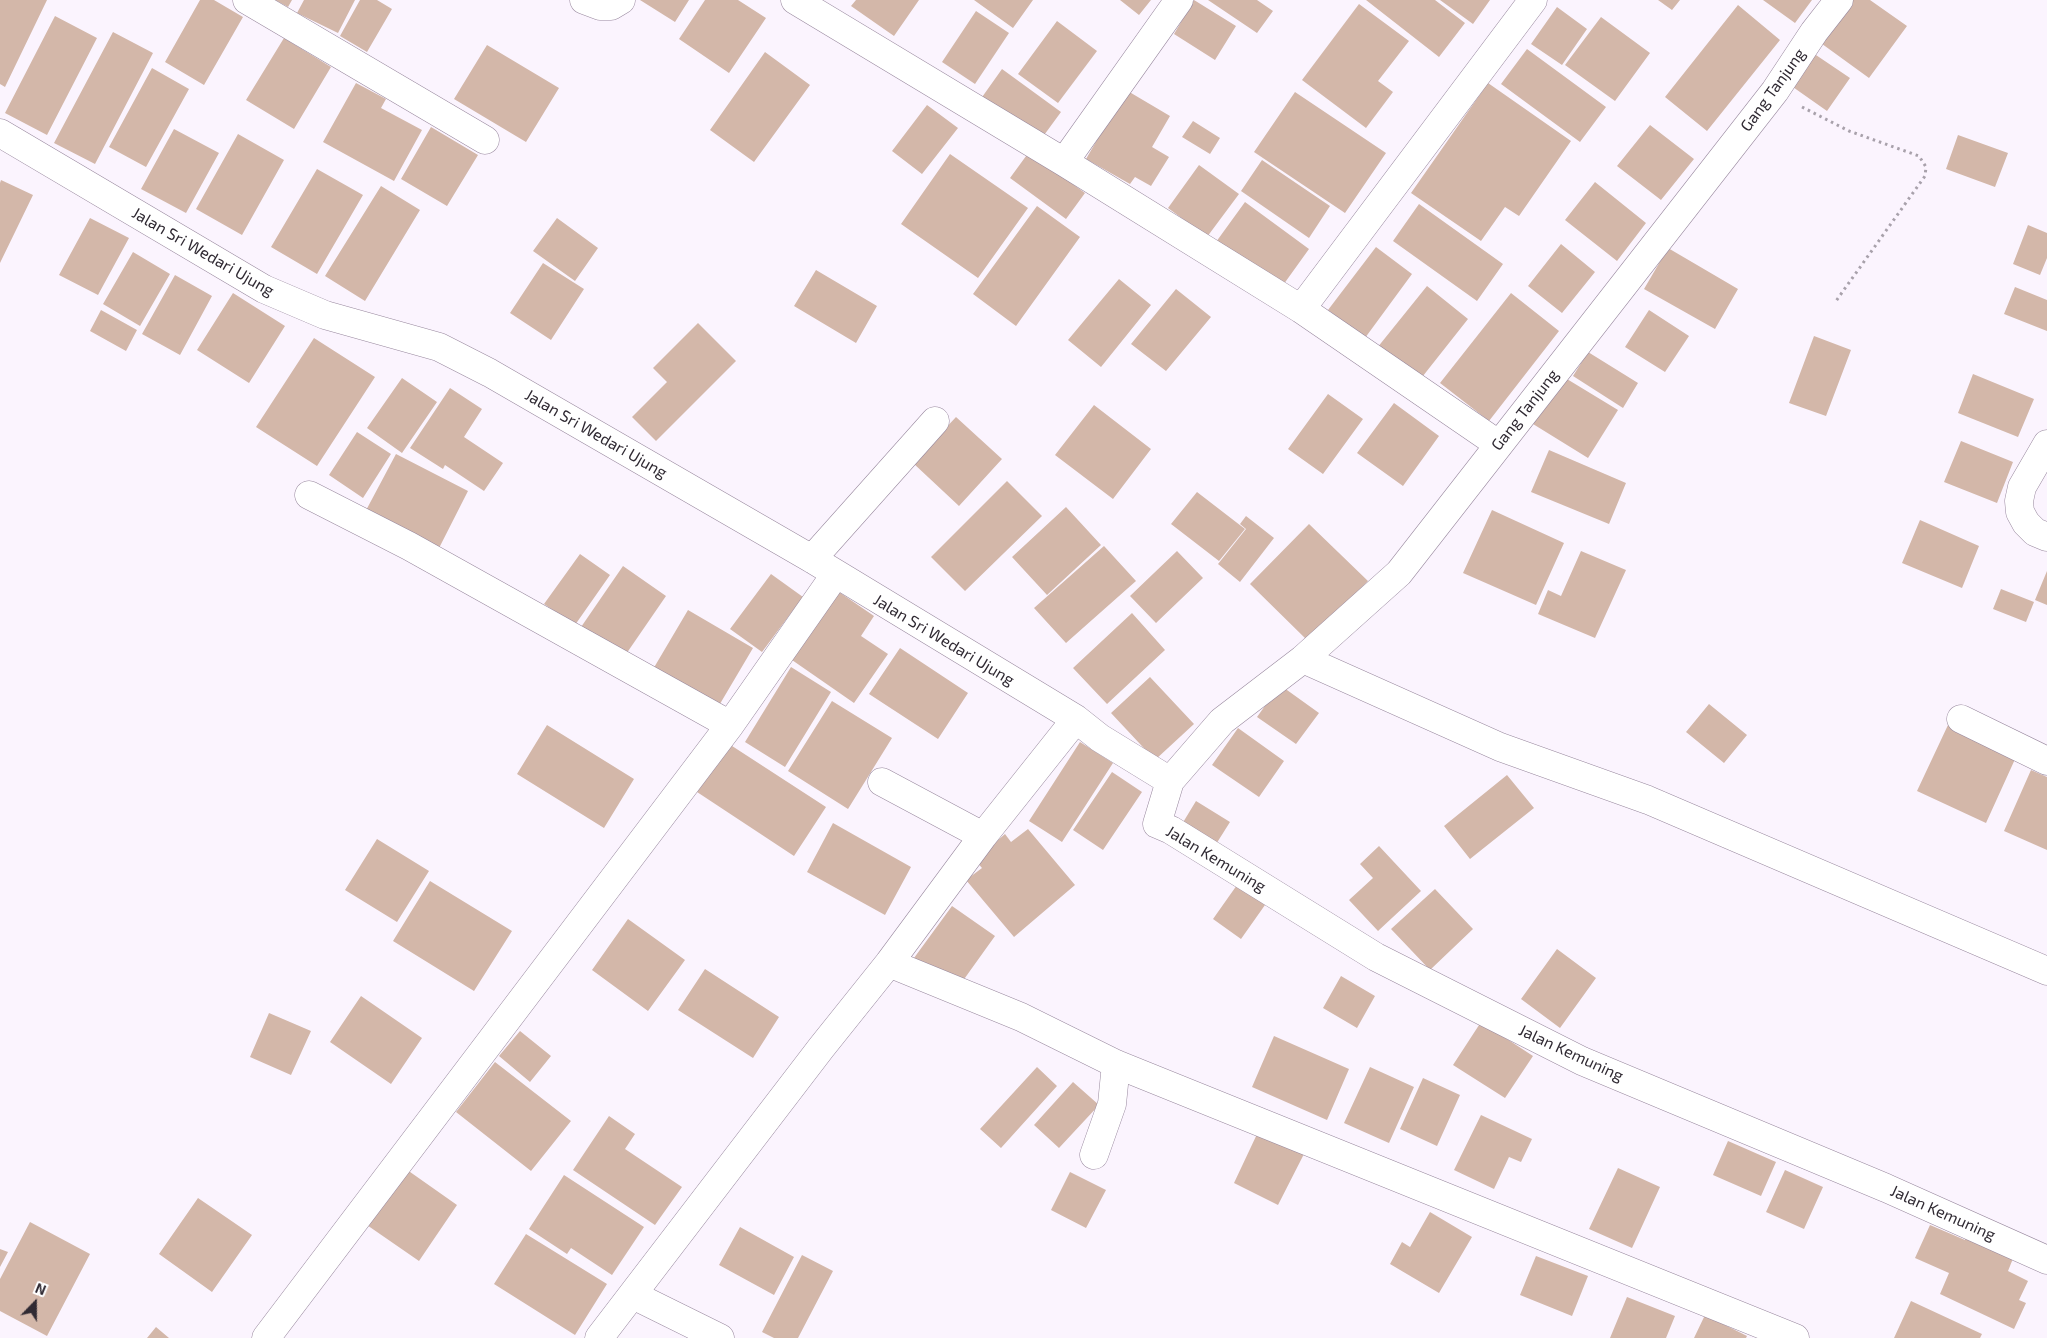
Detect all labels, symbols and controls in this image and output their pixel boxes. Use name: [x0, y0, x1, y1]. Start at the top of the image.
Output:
street label: Gang Tanjung: [1736, 45, 1810, 135]
street label: Jalan Sri Wedari Ujung: [129, 203, 277, 301]
street label: Gang Tanjung: [1487, 366, 1563, 454]
street label: Jalan Sri Wedari Ujung: [522, 385, 670, 483]
street label: Jalan Sri Wedari Ujung: [870, 590, 1018, 690]
street label: Jalan Kemuning: [1163, 822, 1269, 896]
street label: Jalan Kemuning: [1516, 1020, 1626, 1086]
street label: Jalan Kemuning: [1887, 1181, 1999, 1245]
north arrow: [10, 1278, 60, 1328]
text: N: [33, 1279, 49, 1298]

